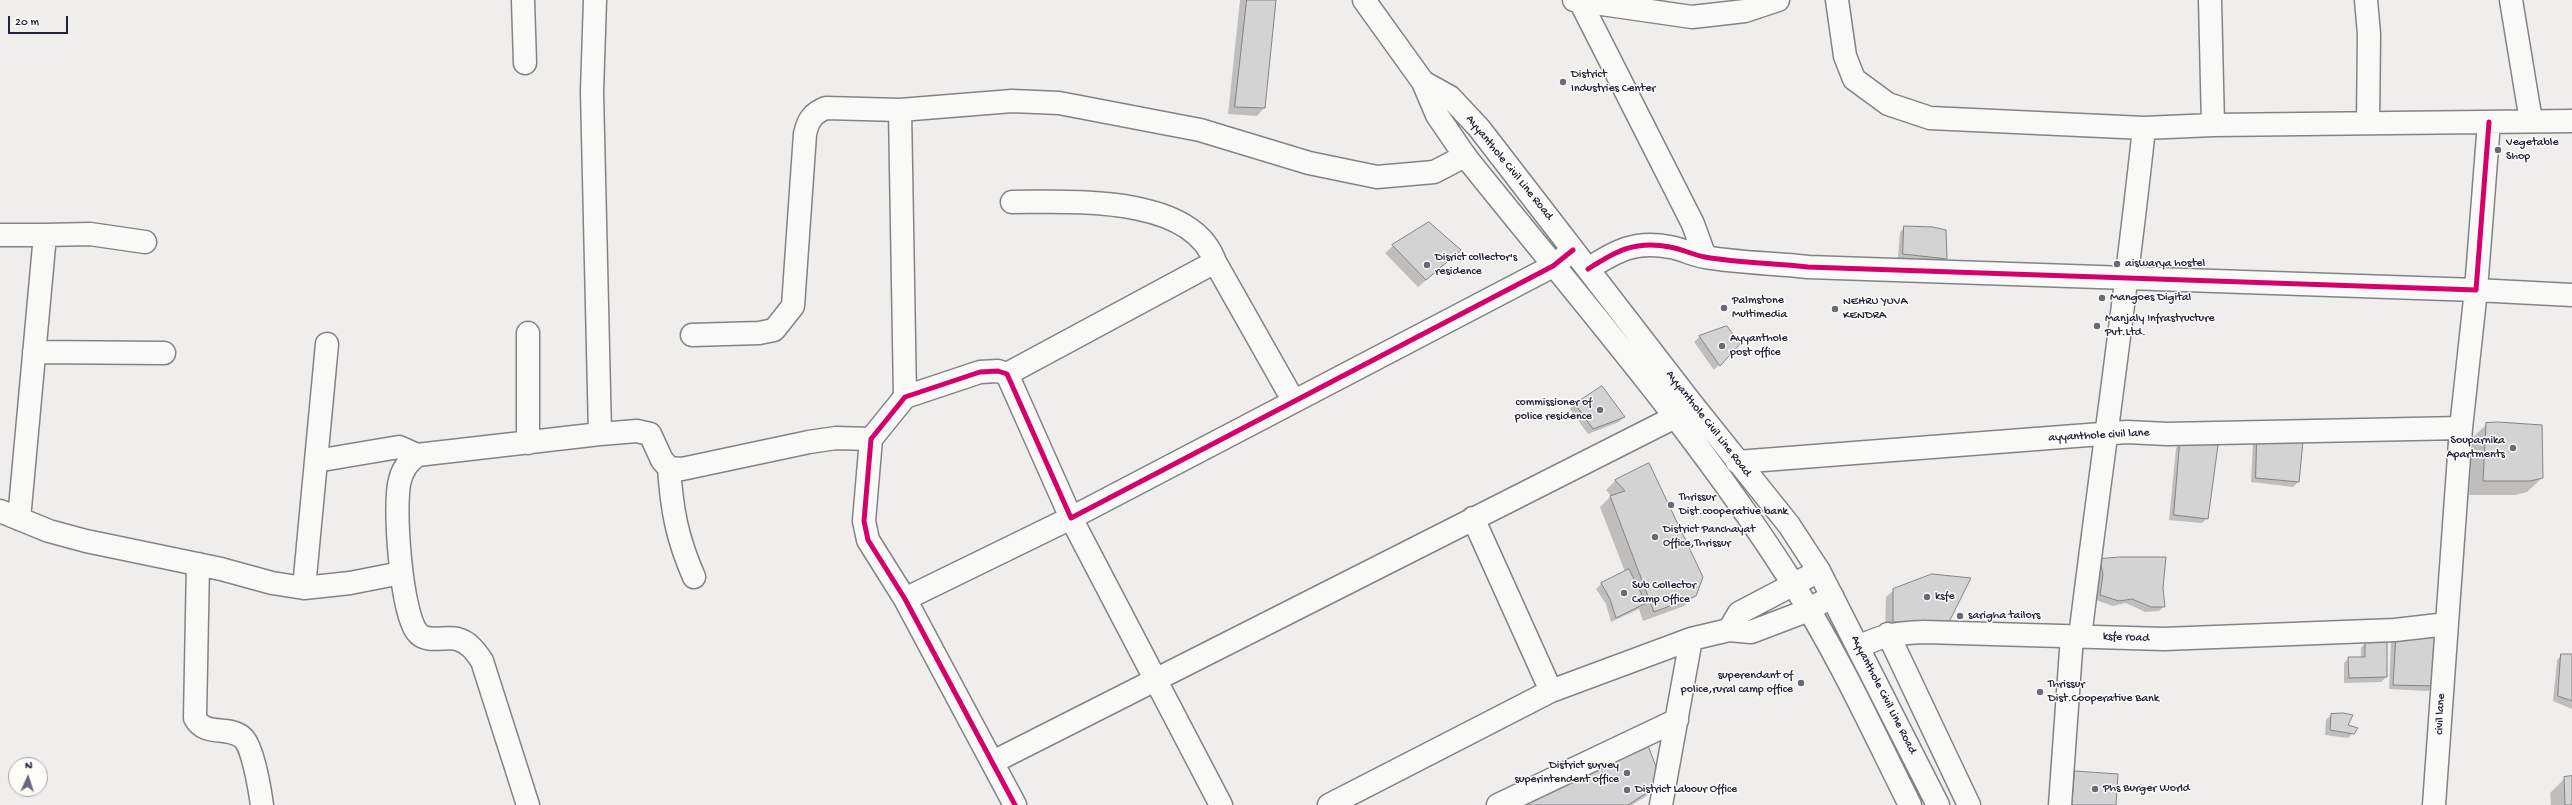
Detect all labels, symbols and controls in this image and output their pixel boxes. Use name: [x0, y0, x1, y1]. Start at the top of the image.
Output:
scale bar: [10, 8, 70, 34]
text: 20 m: [15, 16, 39, 30]
place label: District Industries Center: [1571, 68, 1656, 96]
marker: District Industries Center: [1558, 77, 1568, 87]
street label: Ayyanthole Civil Line Road: [1462, 113, 1556, 223]
place label: Vegetable Shop: [2506, 136, 2559, 164]
marker: Vegetable Shop: [2493, 145, 2503, 155]
place label: Disrict collector's residence: [1435, 251, 1517, 279]
place label: aiswarya hostel: [2125, 257, 2205, 271]
marker: aiswarya hostel: [2112, 259, 2122, 269]
marker: Disrict collector's residence: [1422, 260, 1432, 270]
place label: Mangoes Digital: [2110, 291, 2191, 305]
marker: Mangoes Digital: [2097, 293, 2107, 303]
place label: Palmstone Multimedia: [1732, 294, 1787, 322]
place label: NEHRU YUVA KENDRA: [1843, 295, 1907, 323]
marker: Palmstone Multimedia: [1719, 303, 1729, 313]
marker: NEHRU YUVA KENDRA: [1830, 304, 1840, 314]
place label: Manjaly Infrastructure Pvt.Ltd.: [2105, 312, 2215, 340]
marker: Manjaly Infrastructure Pvt.Ltd.: [2092, 321, 2102, 331]
place label: Ayyanthole post office: [1730, 332, 1788, 360]
marker: Ayyanthole post office: [1717, 341, 1727, 351]
street label: Ayyanthole Civil Line Road: [1662, 368, 1754, 480]
place label: commissioner of police residence: [1515, 396, 1592, 424]
marker: commissioner of police residence: [1595, 405, 1605, 415]
street label: ayyanthole civil lane: [2048, 426, 2150, 446]
place label: Souparnika Apartments: [2446, 434, 2505, 462]
marker: Souparnika Apartments: [2508, 443, 2518, 453]
place label: Thrissur Dist.cooperative bank: [1679, 491, 1788, 519]
marker: Thrissur Dist.cooperative bank: [1666, 500, 1676, 510]
place label: District Panchayat Office,Thrissur: [1663, 523, 1755, 551]
marker: District Panchayat Office,Thrissur: [1650, 532, 1660, 542]
place label: Sub Collector Camp Office: [1632, 579, 1696, 607]
marker: Sub Collector Camp Office: [1619, 588, 1629, 598]
place label: ksfe: [1935, 590, 1955, 604]
marker: ksfe: [1922, 592, 1932, 602]
place label: sarigha tailors: [1968, 609, 2040, 623]
marker: sarigha tailors: [1955, 611, 1965, 621]
street label: ksfe road: [2102, 630, 2150, 646]
street label: Ayyanthole Civil Line Road: [1847, 633, 1919, 757]
place label: superendant of police,rural camp office: [1681, 669, 1793, 697]
marker: superendant of police,rural camp office: [1796, 678, 1806, 688]
place label: Thrissur Dist.Cooperative Bank: [2048, 678, 2159, 706]
marker: Thrissur Dist.Cooperative Bank: [2035, 687, 2045, 697]
street label: civil lane: [2433, 693, 2449, 735]
north arrow: [8, 757, 48, 797]
place label: District survey superintendent office: [1514, 759, 1619, 787]
text: N: [25, 760, 32, 772]
marker: District survey superintendent office: [1622, 768, 1632, 778]
place label: Phs Burger World: [2103, 782, 2190, 796]
place label: District Labour Office: [1635, 783, 1737, 797]
marker: Phs Burger World: [2090, 784, 2100, 794]
marker: District Labour Office: [1622, 785, 1632, 795]

